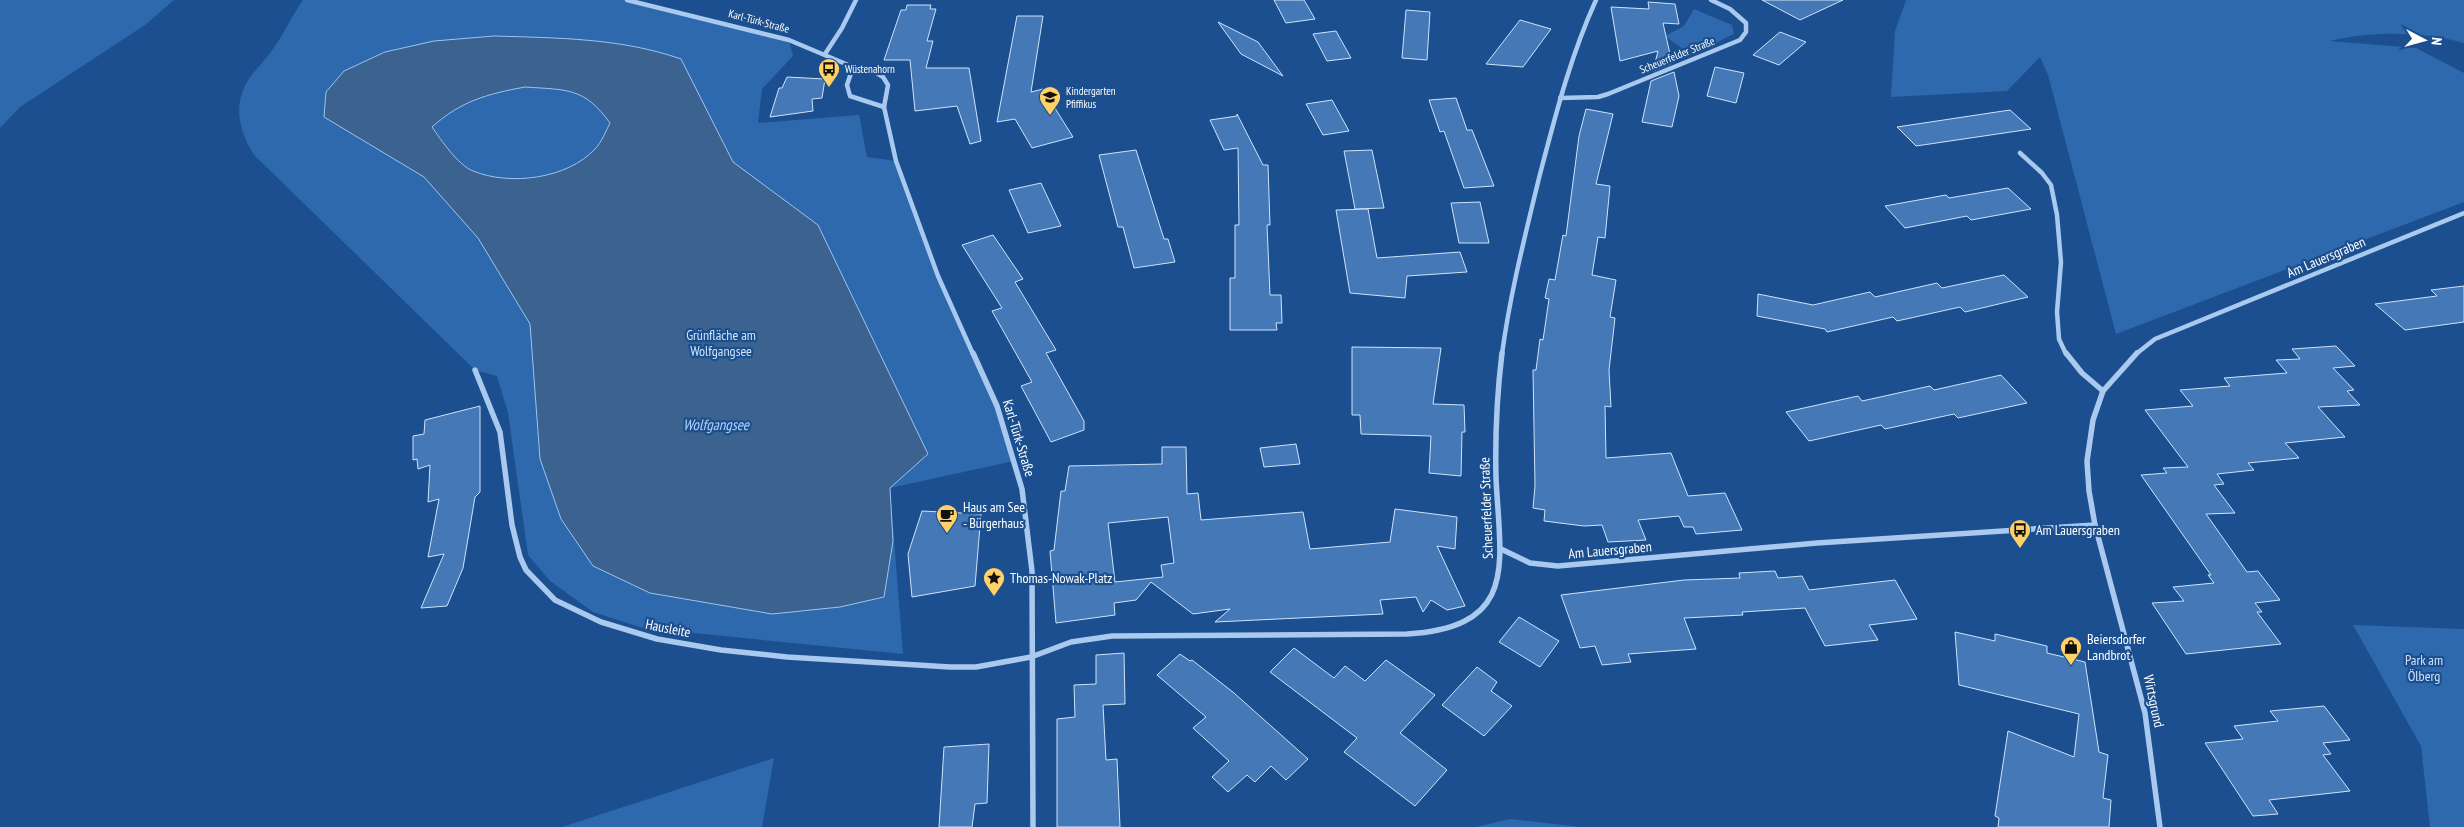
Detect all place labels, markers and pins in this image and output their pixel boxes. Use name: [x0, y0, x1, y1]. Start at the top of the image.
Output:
bus stop icon: Wüstenahorn: [817, 57, 841, 88]
place label: Wüstenahorn: [845, 62, 895, 76]
place label: Kindergarten Pfiffikus: [1066, 84, 1116, 111]
school or university icon: Kindergarten Pfiffikus: [1038, 85, 1062, 116]
place label: Haus am See - Bürgerhaus: [963, 498, 1025, 532]
cafe icon: Haus am See - Bürgerhaus: [935, 503, 959, 534]
bus stop icon: Am Lauersgraben: [2008, 518, 2032, 549]
place label: Am Lauersgraben: [2036, 521, 2120, 539]
place icon: Thomas-Nowak-Platz: [982, 566, 1006, 597]
place label: Thomas-Nowak-Platz: [1010, 569, 1112, 587]
place label: Beiersdorfer Landbrot: [2087, 630, 2146, 664]
shop icon: Beiersdorfer Landbrot: [2059, 635, 2083, 666]

